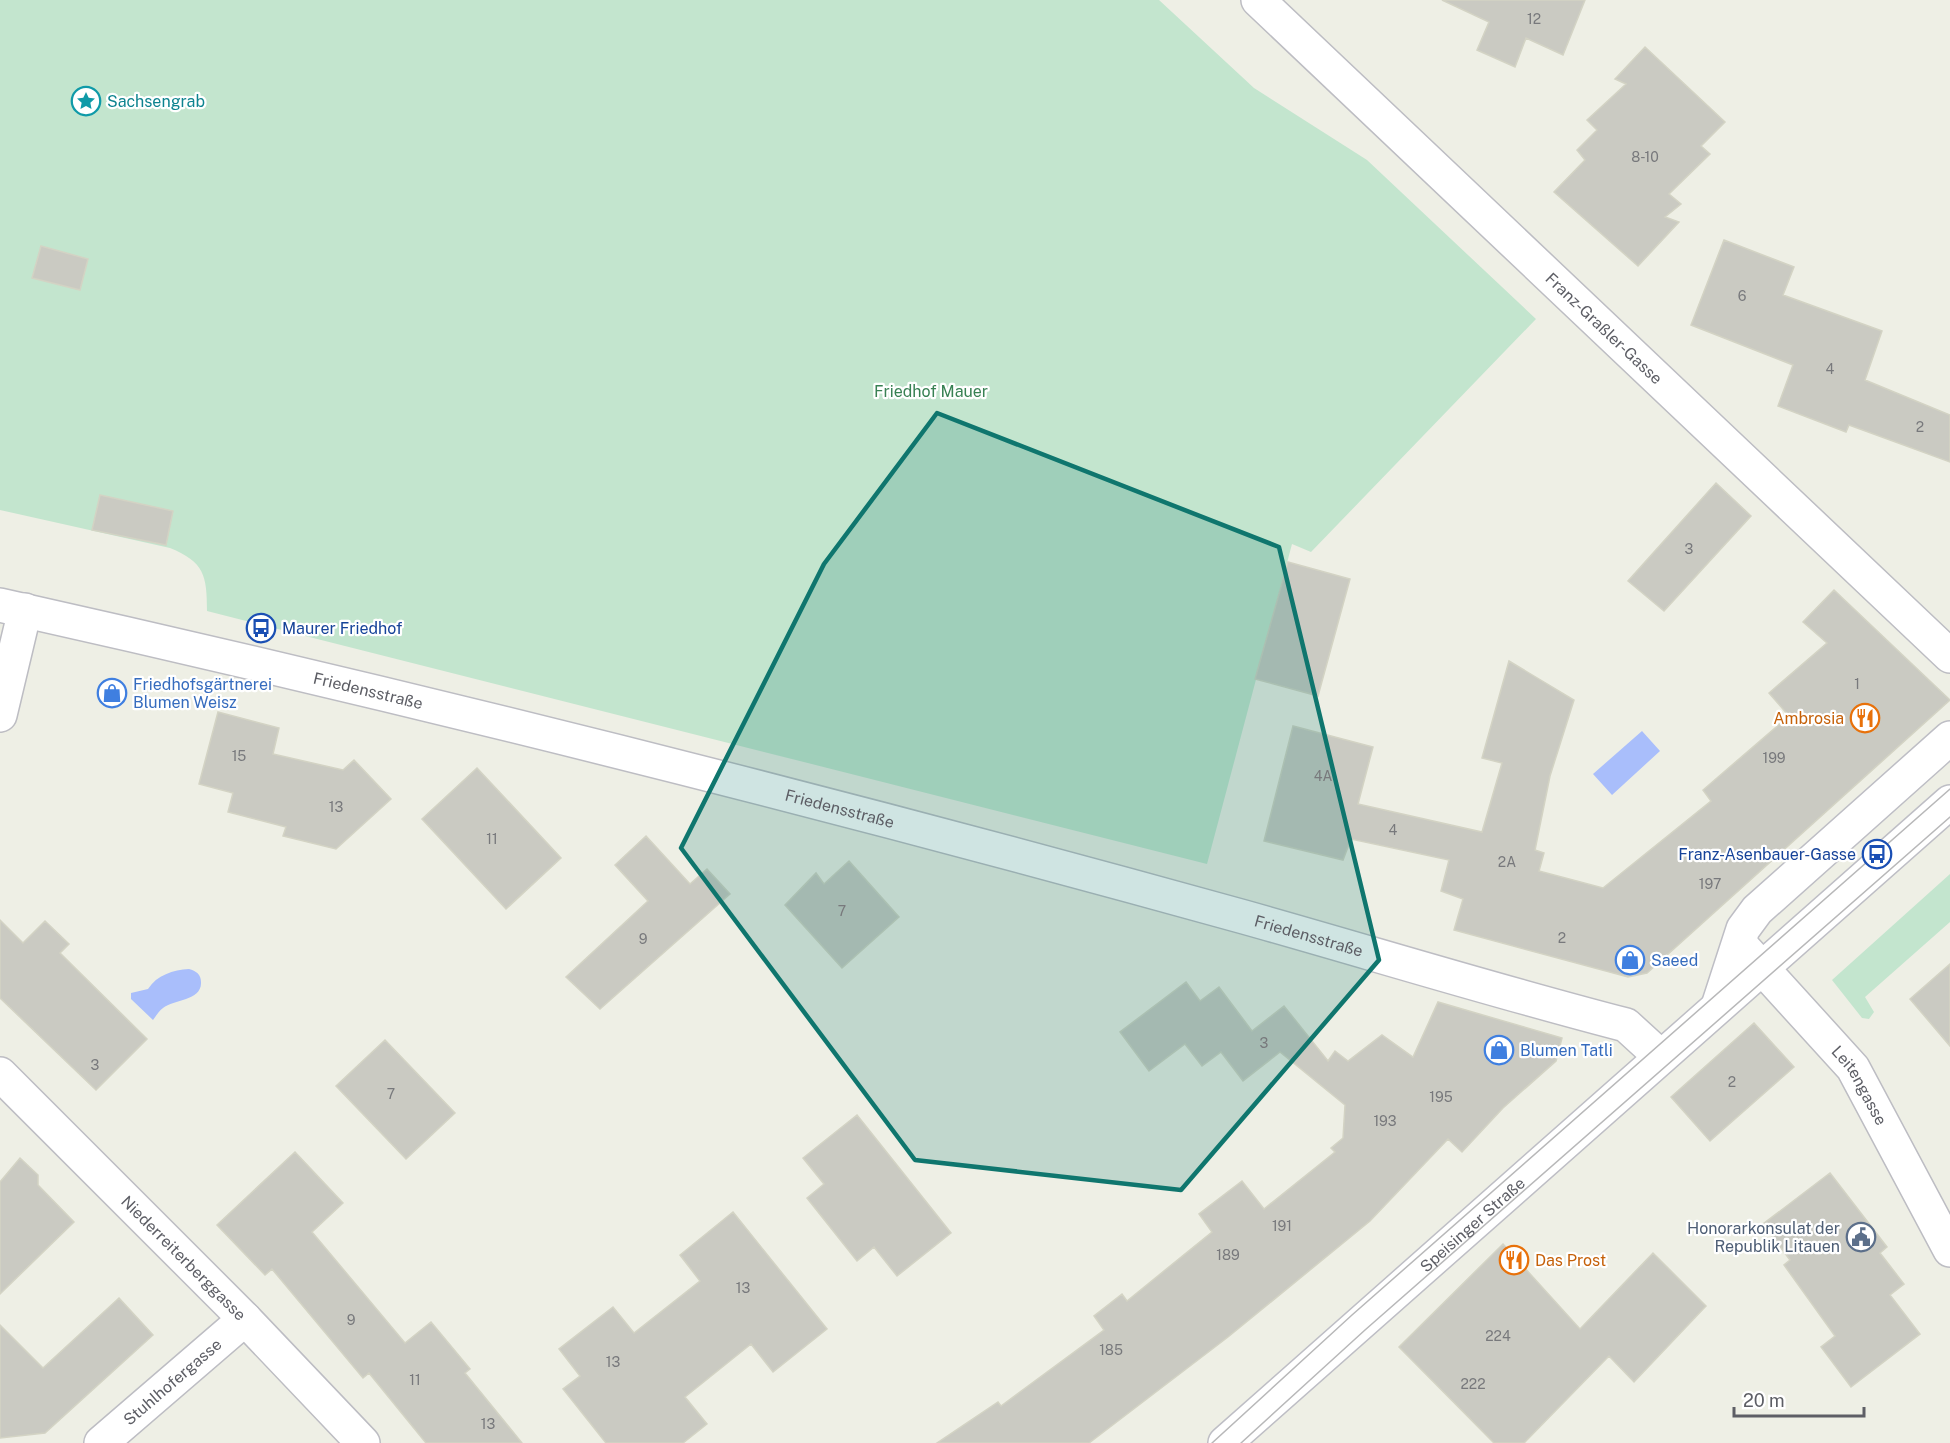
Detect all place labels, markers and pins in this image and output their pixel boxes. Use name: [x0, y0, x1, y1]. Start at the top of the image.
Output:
place icon: Sachsengrab: [70, 85, 102, 117]
place label: Sachsengrab: [107, 92, 205, 111]
bus stop icon: Maurer Friedhof: [245, 612, 277, 644]
place label: Maurer Friedhof: [282, 619, 402, 638]
place label: Friedhofsgärtnerei Blumen Weisz: [133, 675, 272, 712]
shop icon: Friedhofsgärtnerei Blumen Weisz: [96, 677, 128, 709]
restaurant icon: Ambrosia: [1849, 702, 1881, 734]
place label: Ambrosia: [1773, 709, 1844, 728]
bus stop icon: Franz-Asenbauer-Gasse: [1861, 838, 1893, 870]
place label: Franz-Asenbauer-Gasse: [1678, 845, 1856, 864]
shop icon: Saeed: [1614, 944, 1646, 976]
place label: Saeed: [1651, 951, 1698, 970]
shop icon: Blumen Tatli: [1483, 1034, 1515, 1066]
place label: Blumen Tatli: [1520, 1041, 1613, 1060]
place label: Honorarkonsulat der Republik Litauen: [1687, 1219, 1840, 1256]
public building icon: Honorarkonsulat der Republik Litauen: [1845, 1221, 1877, 1253]
restaurant icon: Das Prost: [1498, 1244, 1530, 1276]
place label: Das Prost: [1535, 1251, 1606, 1270]

